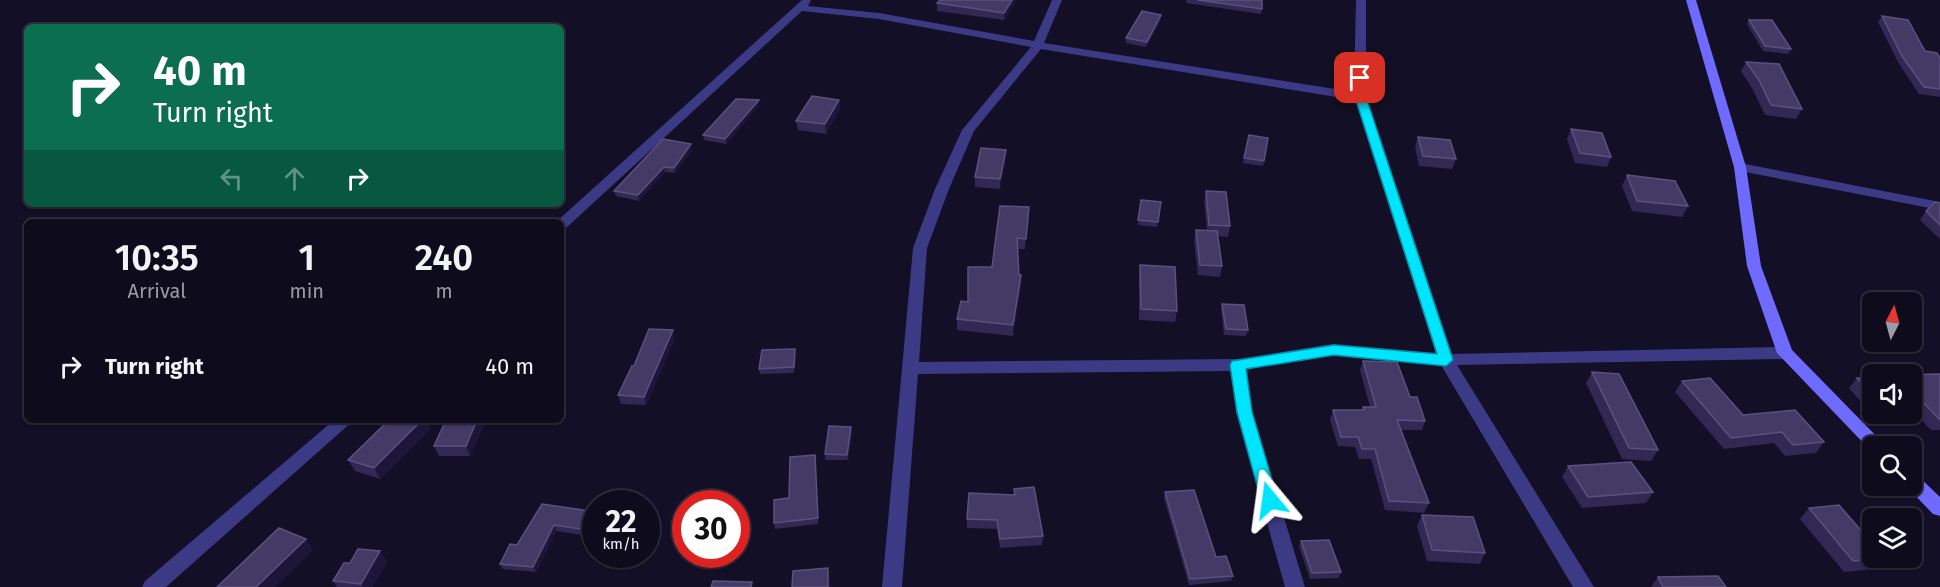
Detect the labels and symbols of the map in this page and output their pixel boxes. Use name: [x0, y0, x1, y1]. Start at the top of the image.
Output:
pin: [1334, 52, 1385, 103]
north arrow: [1862, 292, 1922, 352]
position arrow: [1238, 468, 1302, 532]
speed limit sign: 30: [672, 490, 750, 568]

